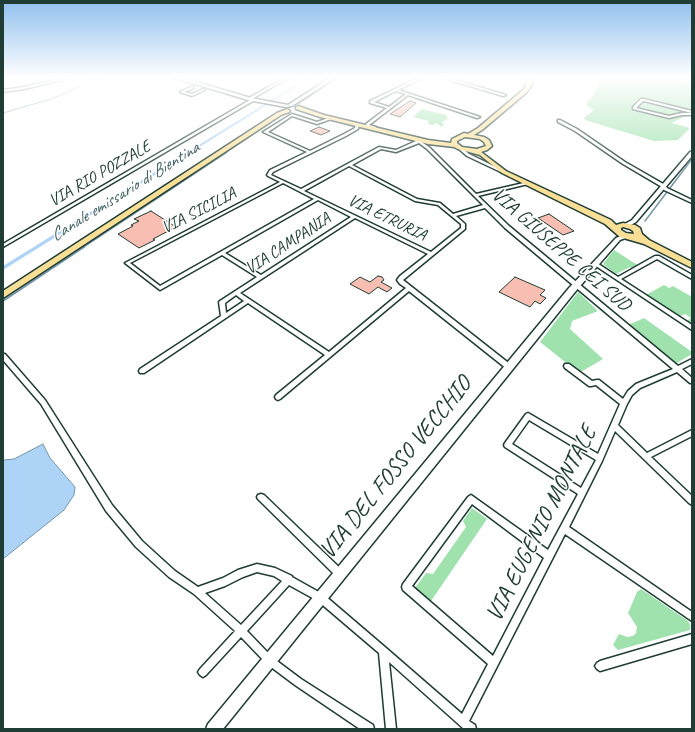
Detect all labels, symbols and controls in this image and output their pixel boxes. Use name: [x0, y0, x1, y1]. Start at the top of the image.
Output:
street label: VIA RIO POZZALE: [45, 137, 155, 211]
water label: Canale emissario di Bientina: [47, 137, 203, 247]
street label: VIA GIUSEPPE CEI SUD: [487, 183, 635, 317]
street label: VIA SICILIA: [158, 184, 240, 238]
street label: VIA ETRURIA: [344, 190, 430, 246]
street label: VIA CAMPANIA: [242, 209, 334, 279]
street label: VIA DEL FOSSO VECCHIO: [314, 371, 478, 565]
street label: VIA EUGENIO MONTALE: [480, 421, 604, 627]

